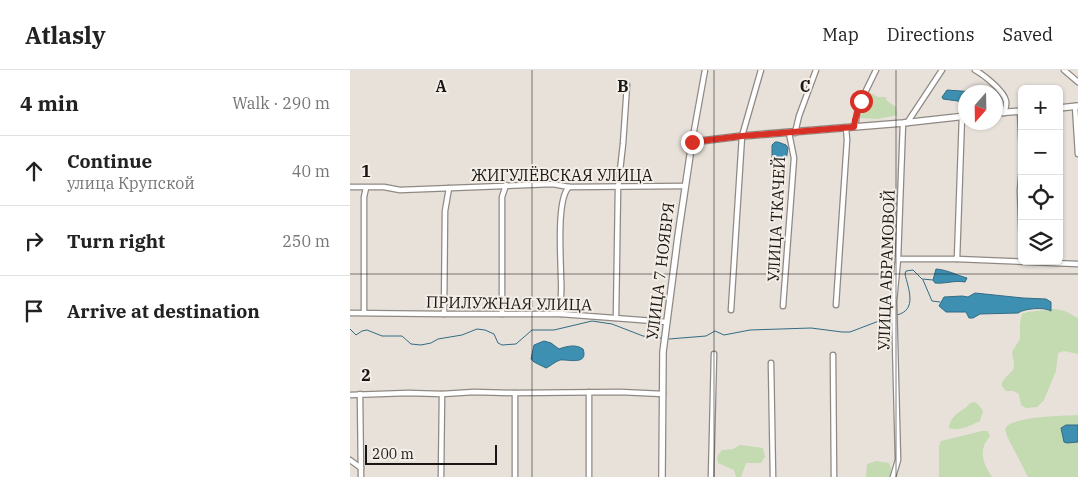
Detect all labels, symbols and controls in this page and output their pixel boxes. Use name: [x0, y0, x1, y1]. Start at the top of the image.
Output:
text: Atlasly: [25, 19, 106, 51]
text: Map: [822, 23, 859, 46]
text: Directions: [887, 23, 975, 46]
text: Saved: [1003, 23, 1053, 46]
text: A: [435, 76, 447, 96]
text: B: [617, 76, 629, 96]
text: C: [800, 76, 810, 96]
north arrow: [958, 85, 1003, 130]
map controls: [1018, 85, 1063, 265]
button: +: [1018, 85, 1063, 130]
text: 4 min: [20, 89, 79, 117]
route start: [850, 90, 873, 113]
text: Walk · 290 m: [232, 93, 330, 113]
button: −: [1018, 130, 1063, 175]
route end: [681, 131, 704, 154]
text: Continue: [67, 149, 152, 173]
street label: УЛИЦА ТКАЧЕЙ: [763, 156, 789, 282]
icon: ahead: [20, 157, 48, 185]
text: 40 m: [292, 161, 330, 181]
text: 1: [361, 161, 371, 181]
street label: ЖИГУЛЁВСКАЯ УЛИЦА: [471, 165, 653, 185]
text: улица Крупской: [67, 173, 195, 193]
button: locate: [1018, 175, 1063, 220]
street label: УЛИЦА АБРАМОВОЙ: [873, 189, 899, 351]
street label: УЛИЦА 7 НОЯБРЯ: [642, 201, 678, 341]
button: layers: [1018, 220, 1063, 265]
icon: right: [20, 227, 48, 255]
text: Turn right: [67, 229, 165, 253]
text: 250 m: [282, 231, 330, 251]
street label: ПРИЛУЖНАЯ УЛИЦА: [426, 292, 592, 314]
icon: arrive: [20, 297, 48, 325]
text: Arrive at destination: [67, 299, 260, 323]
text: 2: [361, 365, 371, 385]
scale bar: [365, 442, 498, 465]
text: 200 m: [372, 445, 414, 463]

